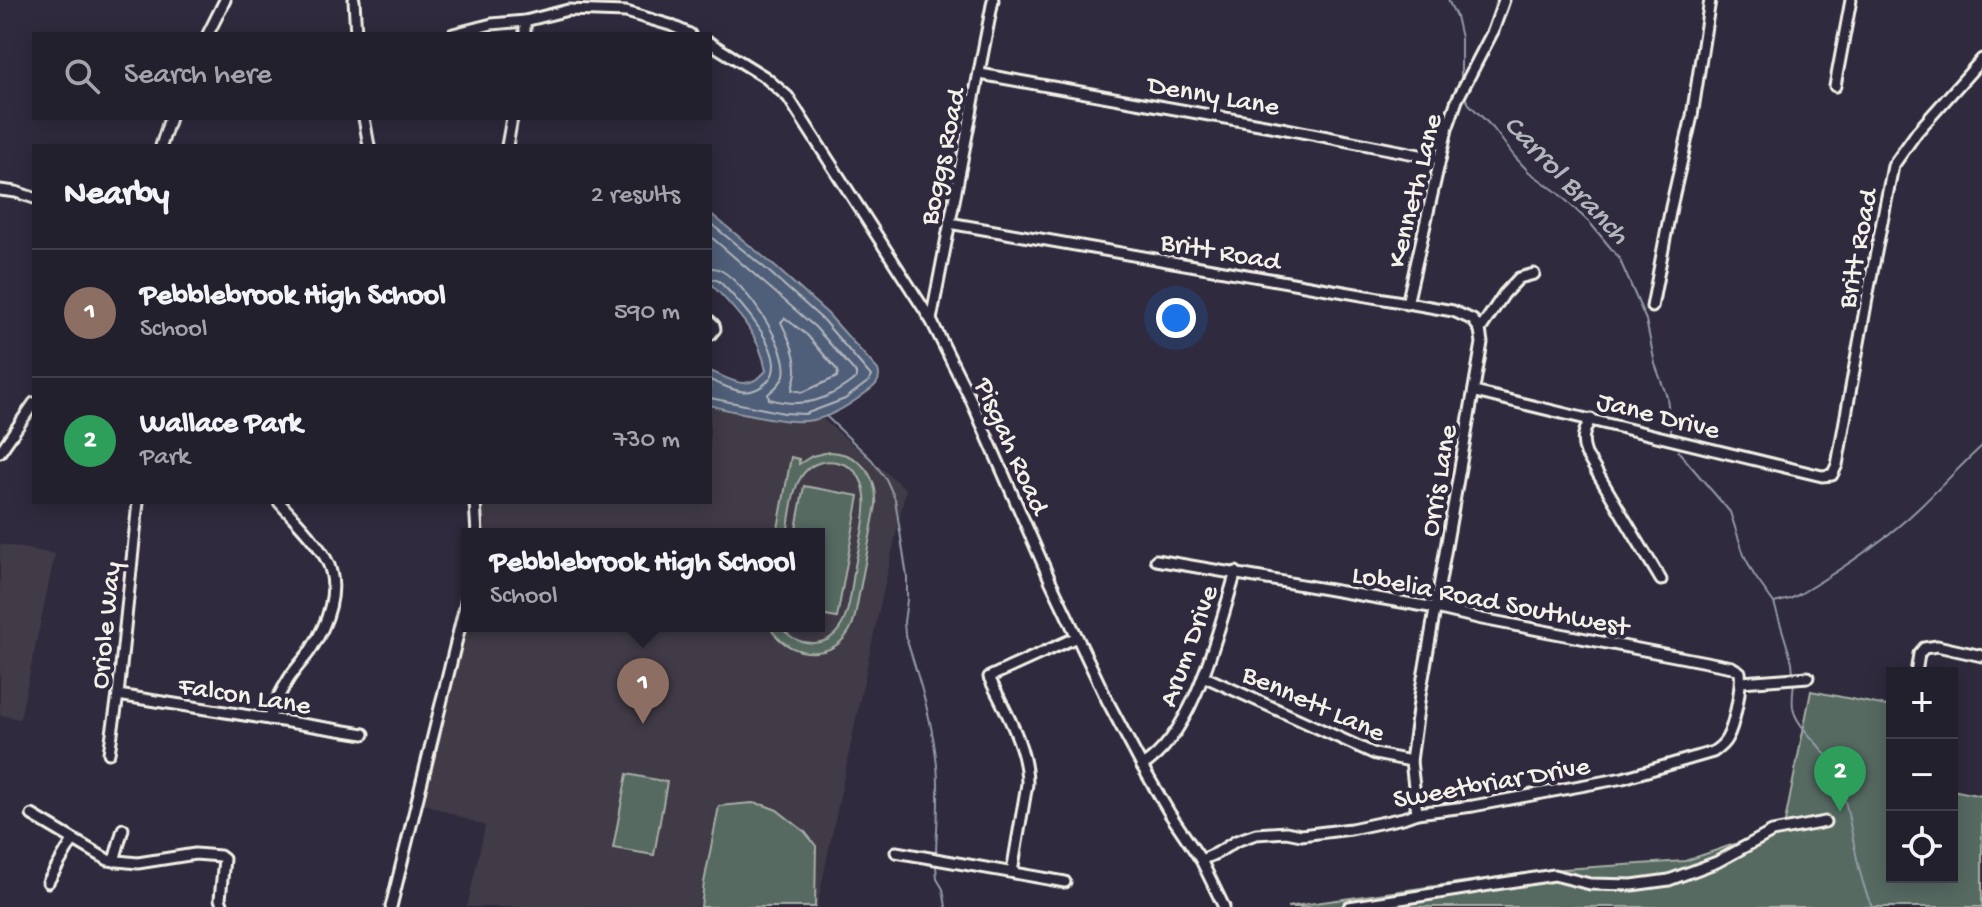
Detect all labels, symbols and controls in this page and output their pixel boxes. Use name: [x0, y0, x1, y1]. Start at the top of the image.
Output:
search box: [32, 32, 712, 120]
icon: search: [60, 54, 104, 98]
text: Search here: [124, 59, 272, 94]
street label: Denny Lane: [1143, 69, 1282, 125]
street label: Boggs Road: [914, 83, 976, 229]
water label: Carrol Branch: [1494, 109, 1636, 254]
street label: Kenneth Lane: [1381, 110, 1452, 272]
text: Nearby: [64, 176, 169, 216]
text: 2 results: [591, 181, 680, 212]
street label: Britt Road: [1831, 184, 1888, 312]
street label: Britt Road: [1157, 227, 1285, 281]
text: Pebblebrook High School: [140, 280, 446, 315]
text: 1: [85, 298, 95, 329]
text: 590 m: [614, 298, 680, 329]
your location: [1156, 298, 1196, 338]
text: School: [140, 315, 208, 346]
street label: Pisgah Road: [965, 372, 1056, 523]
street label: Jane Drive: [1593, 386, 1723, 449]
text: Wallace Park: [140, 408, 302, 443]
street label: Orris Lane: [1414, 422, 1467, 539]
text: 2: [84, 426, 96, 457]
text: 730 m: [614, 426, 680, 457]
text: Park: [140, 443, 190, 474]
popup: [461, 528, 825, 632]
text: Pebblebrook High School: [490, 547, 796, 582]
street label: Lobelia Road Southwest: [1349, 559, 1634, 646]
street label: Oriole Way: [84, 560, 131, 691]
street label: Arum Drive: [1153, 581, 1228, 712]
text: School: [490, 582, 558, 613]
pin: 1: [617, 658, 669, 724]
street label: Bennett Lane: [1236, 659, 1390, 751]
map controls: [1886, 667, 1958, 883]
button: +: [1886, 667, 1958, 739]
street label: Falcon Lane: [175, 671, 313, 724]
button: −: [1886, 739, 1958, 811]
pin: 2: [1814, 746, 1866, 812]
street label: Sweetbriar Drive: [1391, 751, 1593, 818]
button: locate: [1886, 811, 1958, 883]

